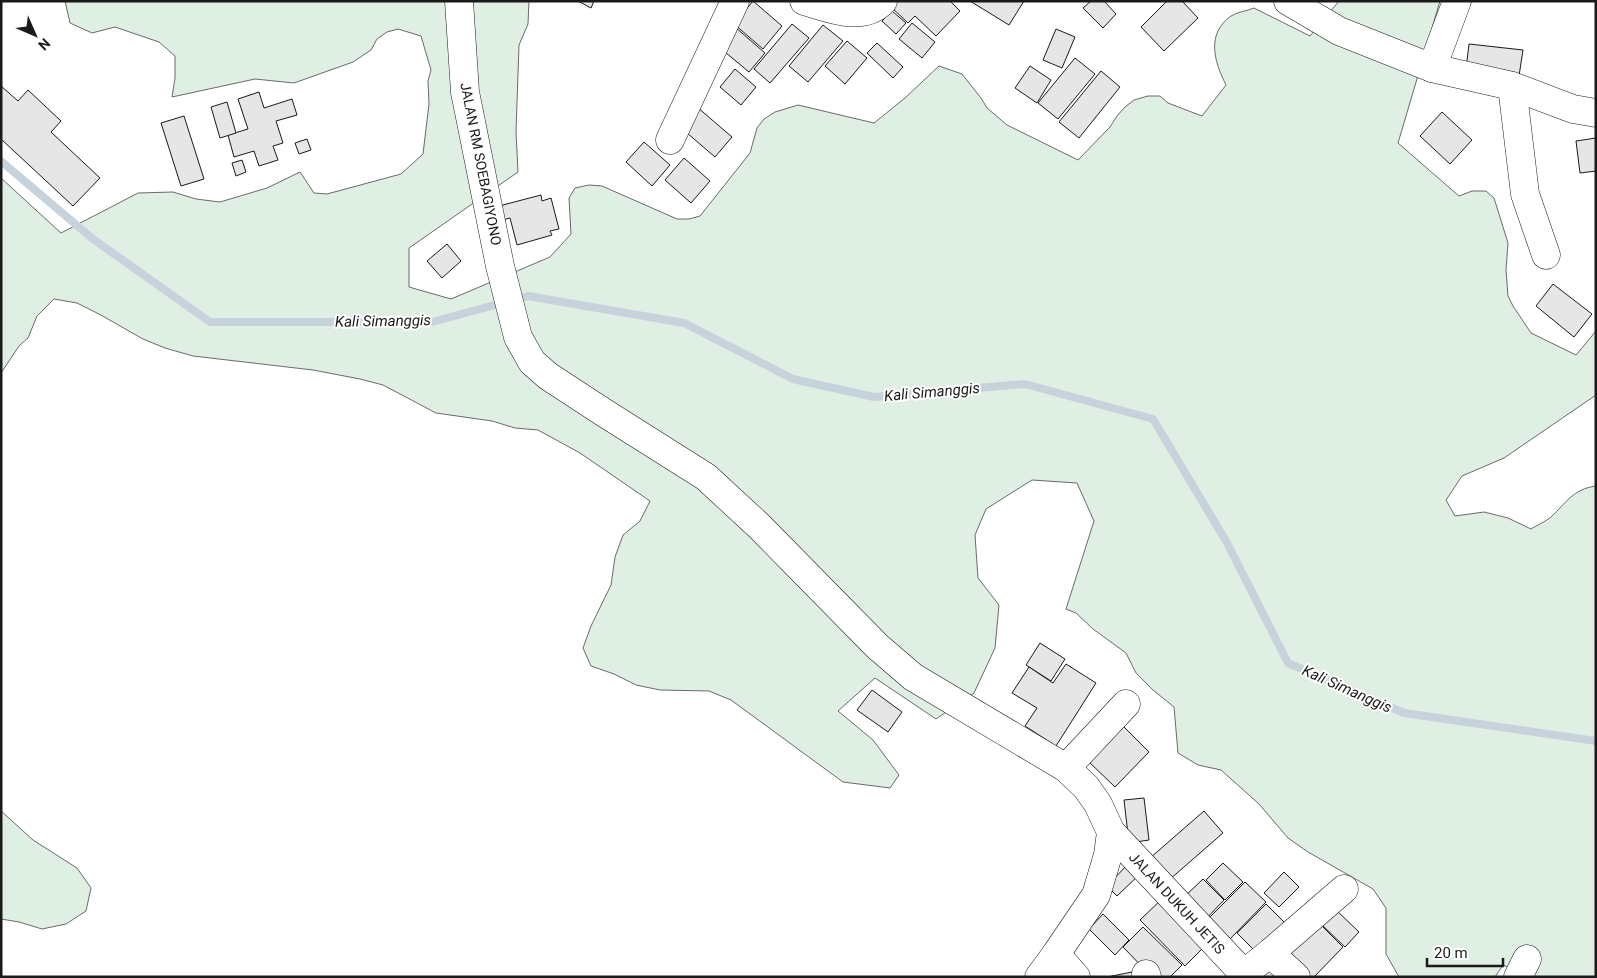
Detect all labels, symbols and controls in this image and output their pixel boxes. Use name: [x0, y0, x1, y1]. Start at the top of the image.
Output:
north arrow: [10, 10, 60, 60]
text: N: [35, 35, 53, 53]
street label: JALAN RM SOEBAGIYONO: [457, 81, 505, 247]
water label: Kali Simanggis: [335, 311, 431, 331]
water label: Kali Simanggis: [883, 379, 981, 405]
water label: Kali Simanggis: [1299, 661, 1395, 717]
street label: JALAN DUKUH JETIS: [1126, 849, 1228, 957]
scale bar: [1427, 936, 1503, 968]
text: 20 m: [1434, 944, 1468, 962]

